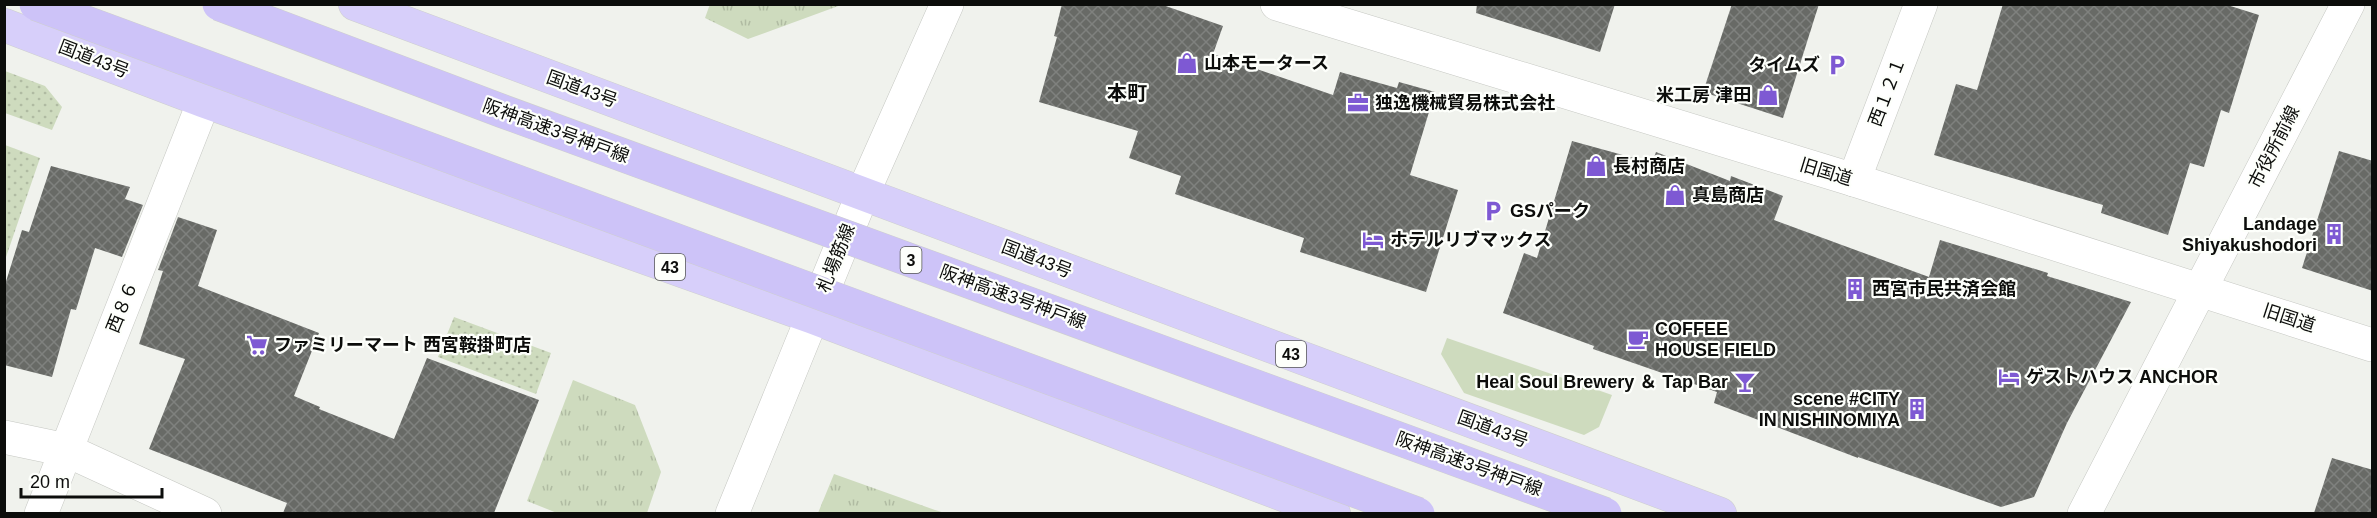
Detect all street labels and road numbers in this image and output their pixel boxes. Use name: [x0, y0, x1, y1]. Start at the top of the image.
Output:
street label: 国道43号: [56, 36, 132, 82]
street label: 西１２１: [1865, 55, 1909, 129]
street label: 国道43号: [544, 67, 620, 111]
street label: 阪神高速3号神戸線: [480, 95, 632, 167]
street label: 市役所前線: [2245, 102, 2303, 192]
street label: 旧国道: [1797, 155, 1855, 189]
street label: 札場筋線: [813, 221, 859, 295]
street label: 国道43号: [999, 236, 1075, 282]
road number: 3: [900, 247, 922, 273]
road number: 43: [655, 254, 685, 280]
street label: 阪神高速3号神戸線: [937, 261, 1089, 333]
street label: 西８６: [103, 278, 141, 336]
street label: 旧国道: [2260, 300, 2318, 336]
road number: 43: [1276, 341, 1306, 367]
street label: 国道43号: [1455, 407, 1531, 451]
street label: 阪神高速3号神戸線: [1393, 428, 1545, 500]

